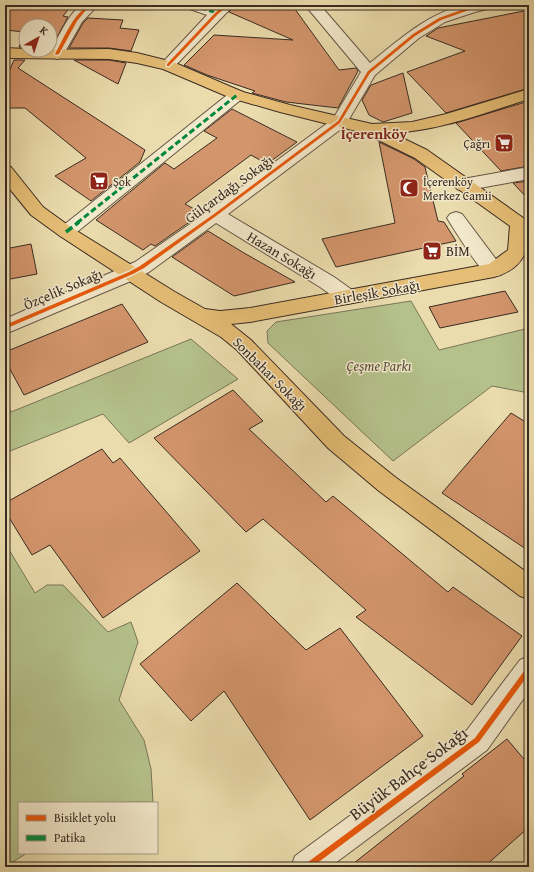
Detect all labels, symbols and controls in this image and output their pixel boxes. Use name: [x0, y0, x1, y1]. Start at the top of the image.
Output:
north arrow: [18, 18, 58, 58]
text: K: [37, 22, 52, 39]
district label: İçerenköy: [341, 123, 408, 144]
supermarket icon: Çağrı: [493, 132, 515, 154]
place label: Çağrı: [464, 135, 491, 152]
street label: Gülçardağı Sokağı: [181, 150, 277, 228]
supermarket icon: Şok: [88, 170, 110, 192]
place label: Şok: [113, 173, 132, 190]
place label: İçerenköy Merkez Camii: [423, 173, 492, 204]
mosque icon: İçerenköy Merkez Camii: [398, 177, 420, 199]
street label: Hazan Sokağı: [243, 226, 321, 284]
supermarket icon: BİM: [421, 240, 443, 262]
place label: BİM: [446, 241, 470, 261]
street label: Özçelik Sokağı: [20, 263, 106, 315]
street label: Birleşik Sokağı: [333, 275, 421, 309]
street label: Sonbahar Sokağı: [228, 332, 312, 416]
park label: Çeşme Parkı: [347, 356, 412, 376]
street label: Büyük Bahçe Sokağı: [344, 720, 472, 826]
legend: [18, 802, 158, 854]
text: Bisiklet yolu: [54, 809, 117, 826]
text: Patika: [54, 829, 86, 846]

